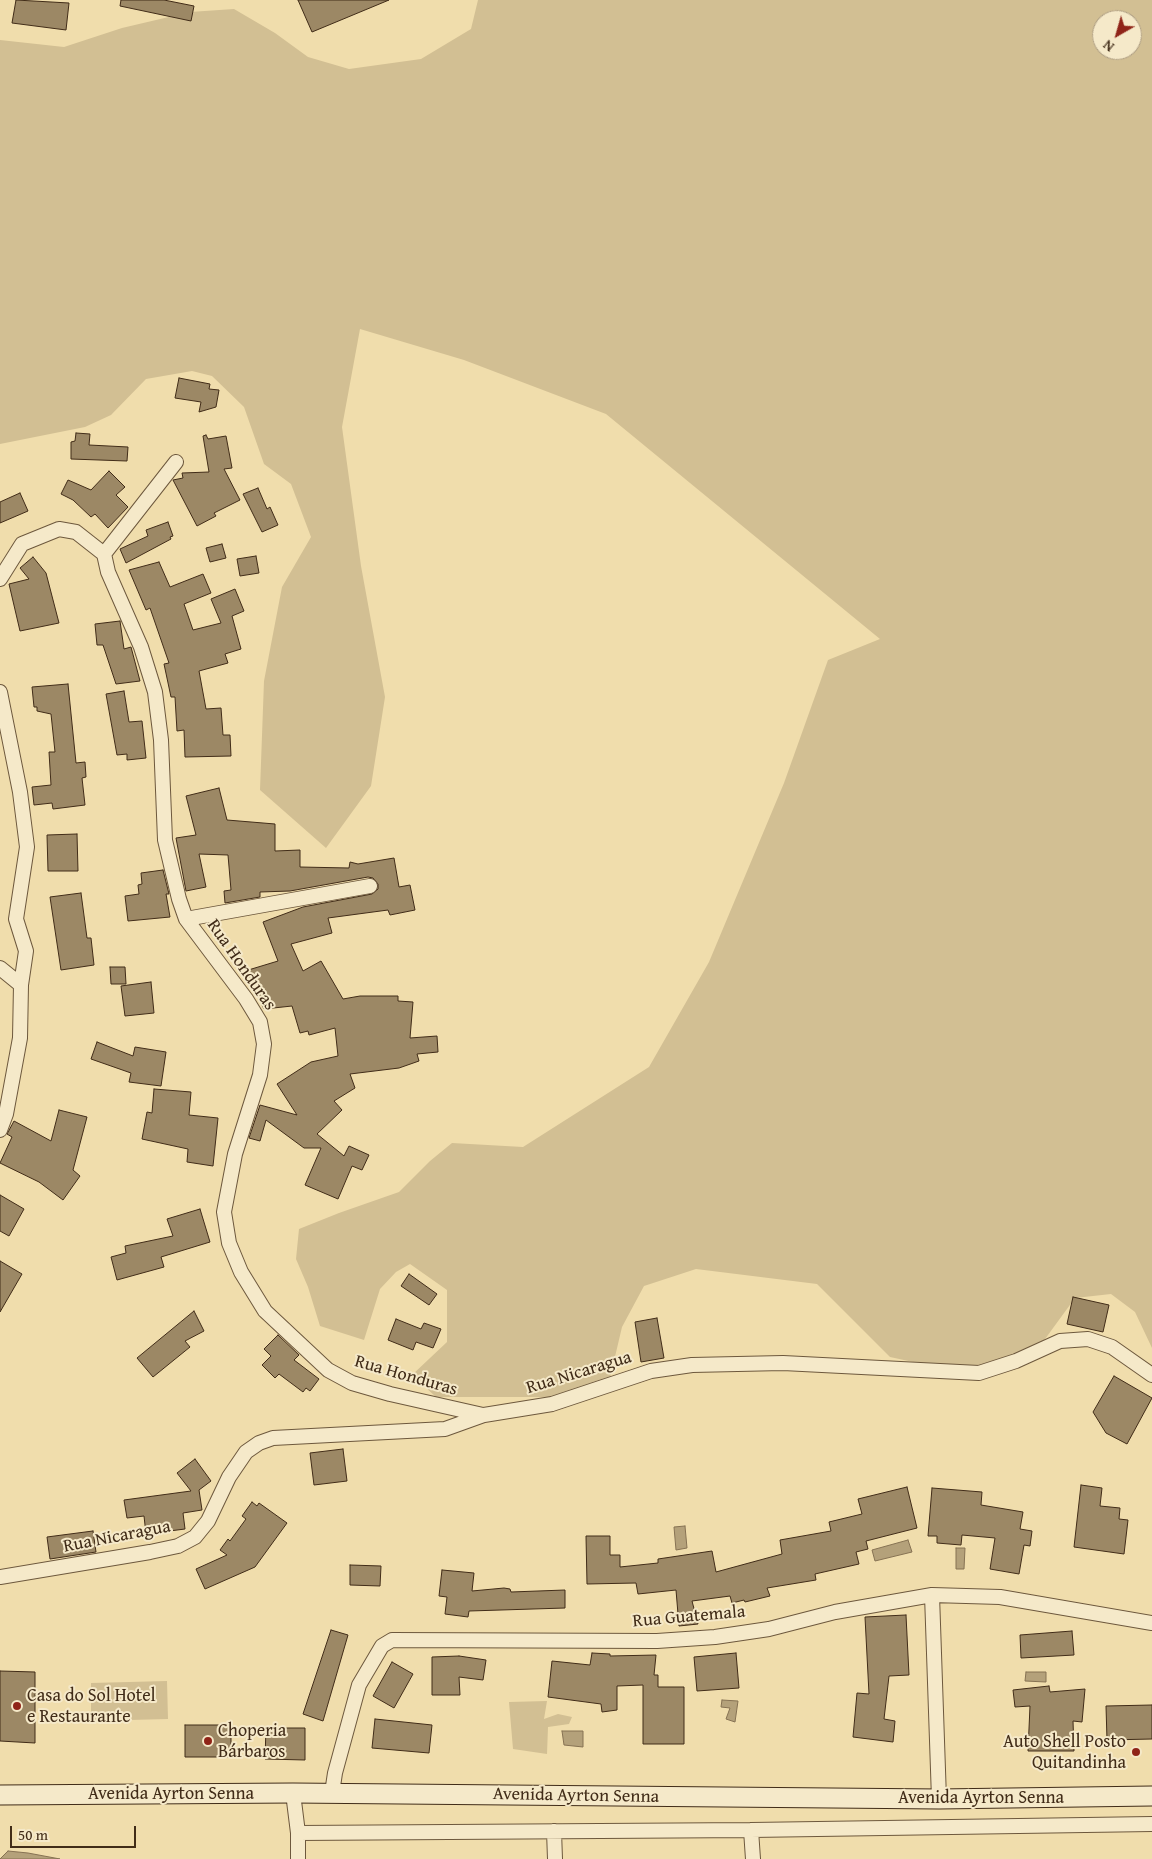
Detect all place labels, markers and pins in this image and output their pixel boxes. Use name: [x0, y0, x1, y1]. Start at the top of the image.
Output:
place label: Casa do Sol Hotel e Restaurante: [27, 1685, 156, 1728]
marker: Casa do Sol Hotel e Restaurante: [11, 1700, 23, 1712]
place label: Choperia Bárbaros: [218, 1720, 286, 1762]
place label: Auto Shell Posto Quitandinha: [1003, 1731, 1126, 1774]
marker: Choperia Bárbaros: [202, 1735, 214, 1747]
marker: Auto Shell Posto Quitandinha: [1130, 1746, 1142, 1758]

